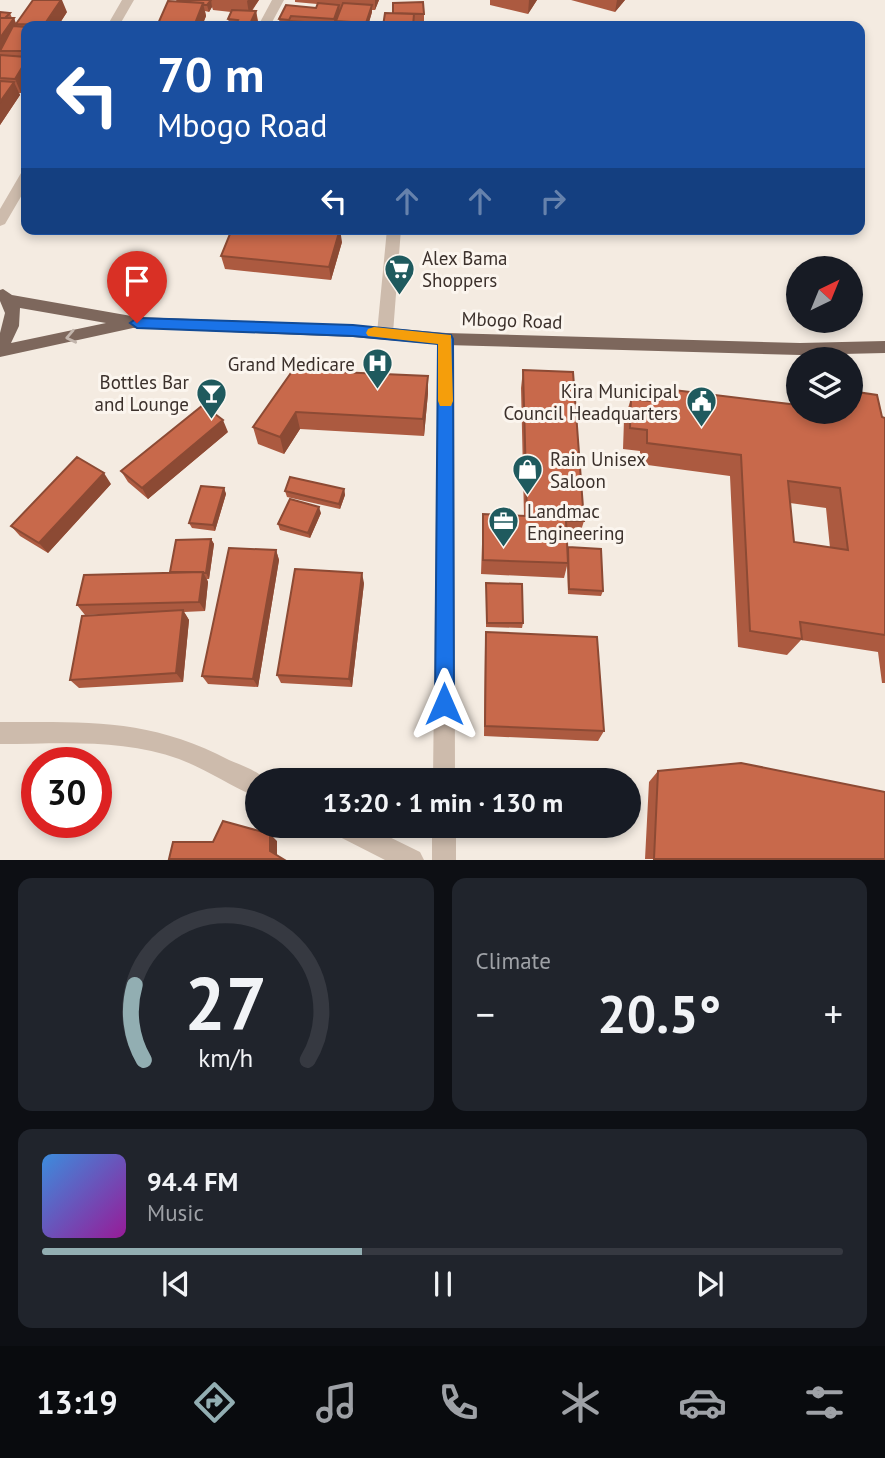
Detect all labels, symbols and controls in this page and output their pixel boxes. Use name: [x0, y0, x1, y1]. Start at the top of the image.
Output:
text: 70 m: [157, 42, 264, 106]
icon: left: [42, 49, 133, 140]
text: Mbogo Road: [157, 104, 327, 146]
icon: left: [315, 182, 353, 220]
icon: ahead: [388, 182, 426, 220]
icon: ahead: [461, 182, 499, 220]
icon: right: [534, 182, 572, 220]
place label: Alex Bama Shoppers: [422, 246, 508, 292]
pin: [107, 251, 167, 323]
supermarket icon: Alex Bama Shoppers: [382, 252, 416, 296]
north arrow: [786, 256, 863, 332]
map controls: [786, 256, 863, 424]
icon: arrive: [118, 262, 156, 300]
street label: Mbogo Road: [461, 306, 563, 334]
one-way arrow: [65, 328, 77, 343]
hospital icon: Grand Medicare: [361, 347, 395, 391]
button: layers: [786, 347, 863, 424]
place label: Grand Medicare: [228, 352, 355, 376]
place label: Bottles Bar and Lounge: [95, 370, 190, 416]
bar icon: Bottles Bar and Lounge: [195, 376, 229, 420]
place label: Kira Municipal Council Headquarters: [503, 379, 678, 425]
public building icon: Kira Municipal Council Headquarters: [684, 385, 718, 429]
place label: Rain Unisex Saloon: [550, 447, 646, 493]
shop icon: Rain Unisex Saloon: [510, 453, 544, 497]
place label: Landmac Engineering: [527, 499, 625, 545]
office icon: Landmac Engineering: [487, 505, 521, 549]
position arrow: [407, 667, 481, 741]
speed limit sign: 30: [21, 747, 112, 838]
text: 13:20 · 1 min · 130 m: [323, 786, 563, 819]
text: Climate: [476, 946, 551, 975]
text: 27: [184, 957, 267, 1051]
text: 20.5°: [597, 980, 721, 1047]
text: −: [476, 989, 495, 1038]
text: +: [824, 989, 843, 1038]
text: km/h: [198, 1042, 253, 1074]
text: 94.4 FM: [147, 1165, 238, 1198]
text: Music: [147, 1198, 204, 1227]
icon: previous: [157, 1265, 195, 1303]
icon: pause: [424, 1265, 462, 1303]
icon: next: [691, 1265, 729, 1303]
icon: directions: [190, 1378, 239, 1427]
icon: music: [312, 1378, 361, 1427]
icon: phone: [434, 1378, 483, 1427]
icon: climate: [556, 1378, 605, 1427]
icon: car: [678, 1378, 727, 1427]
icon: filters: [800, 1378, 849, 1427]
text: 13:19: [36, 1381, 118, 1423]

